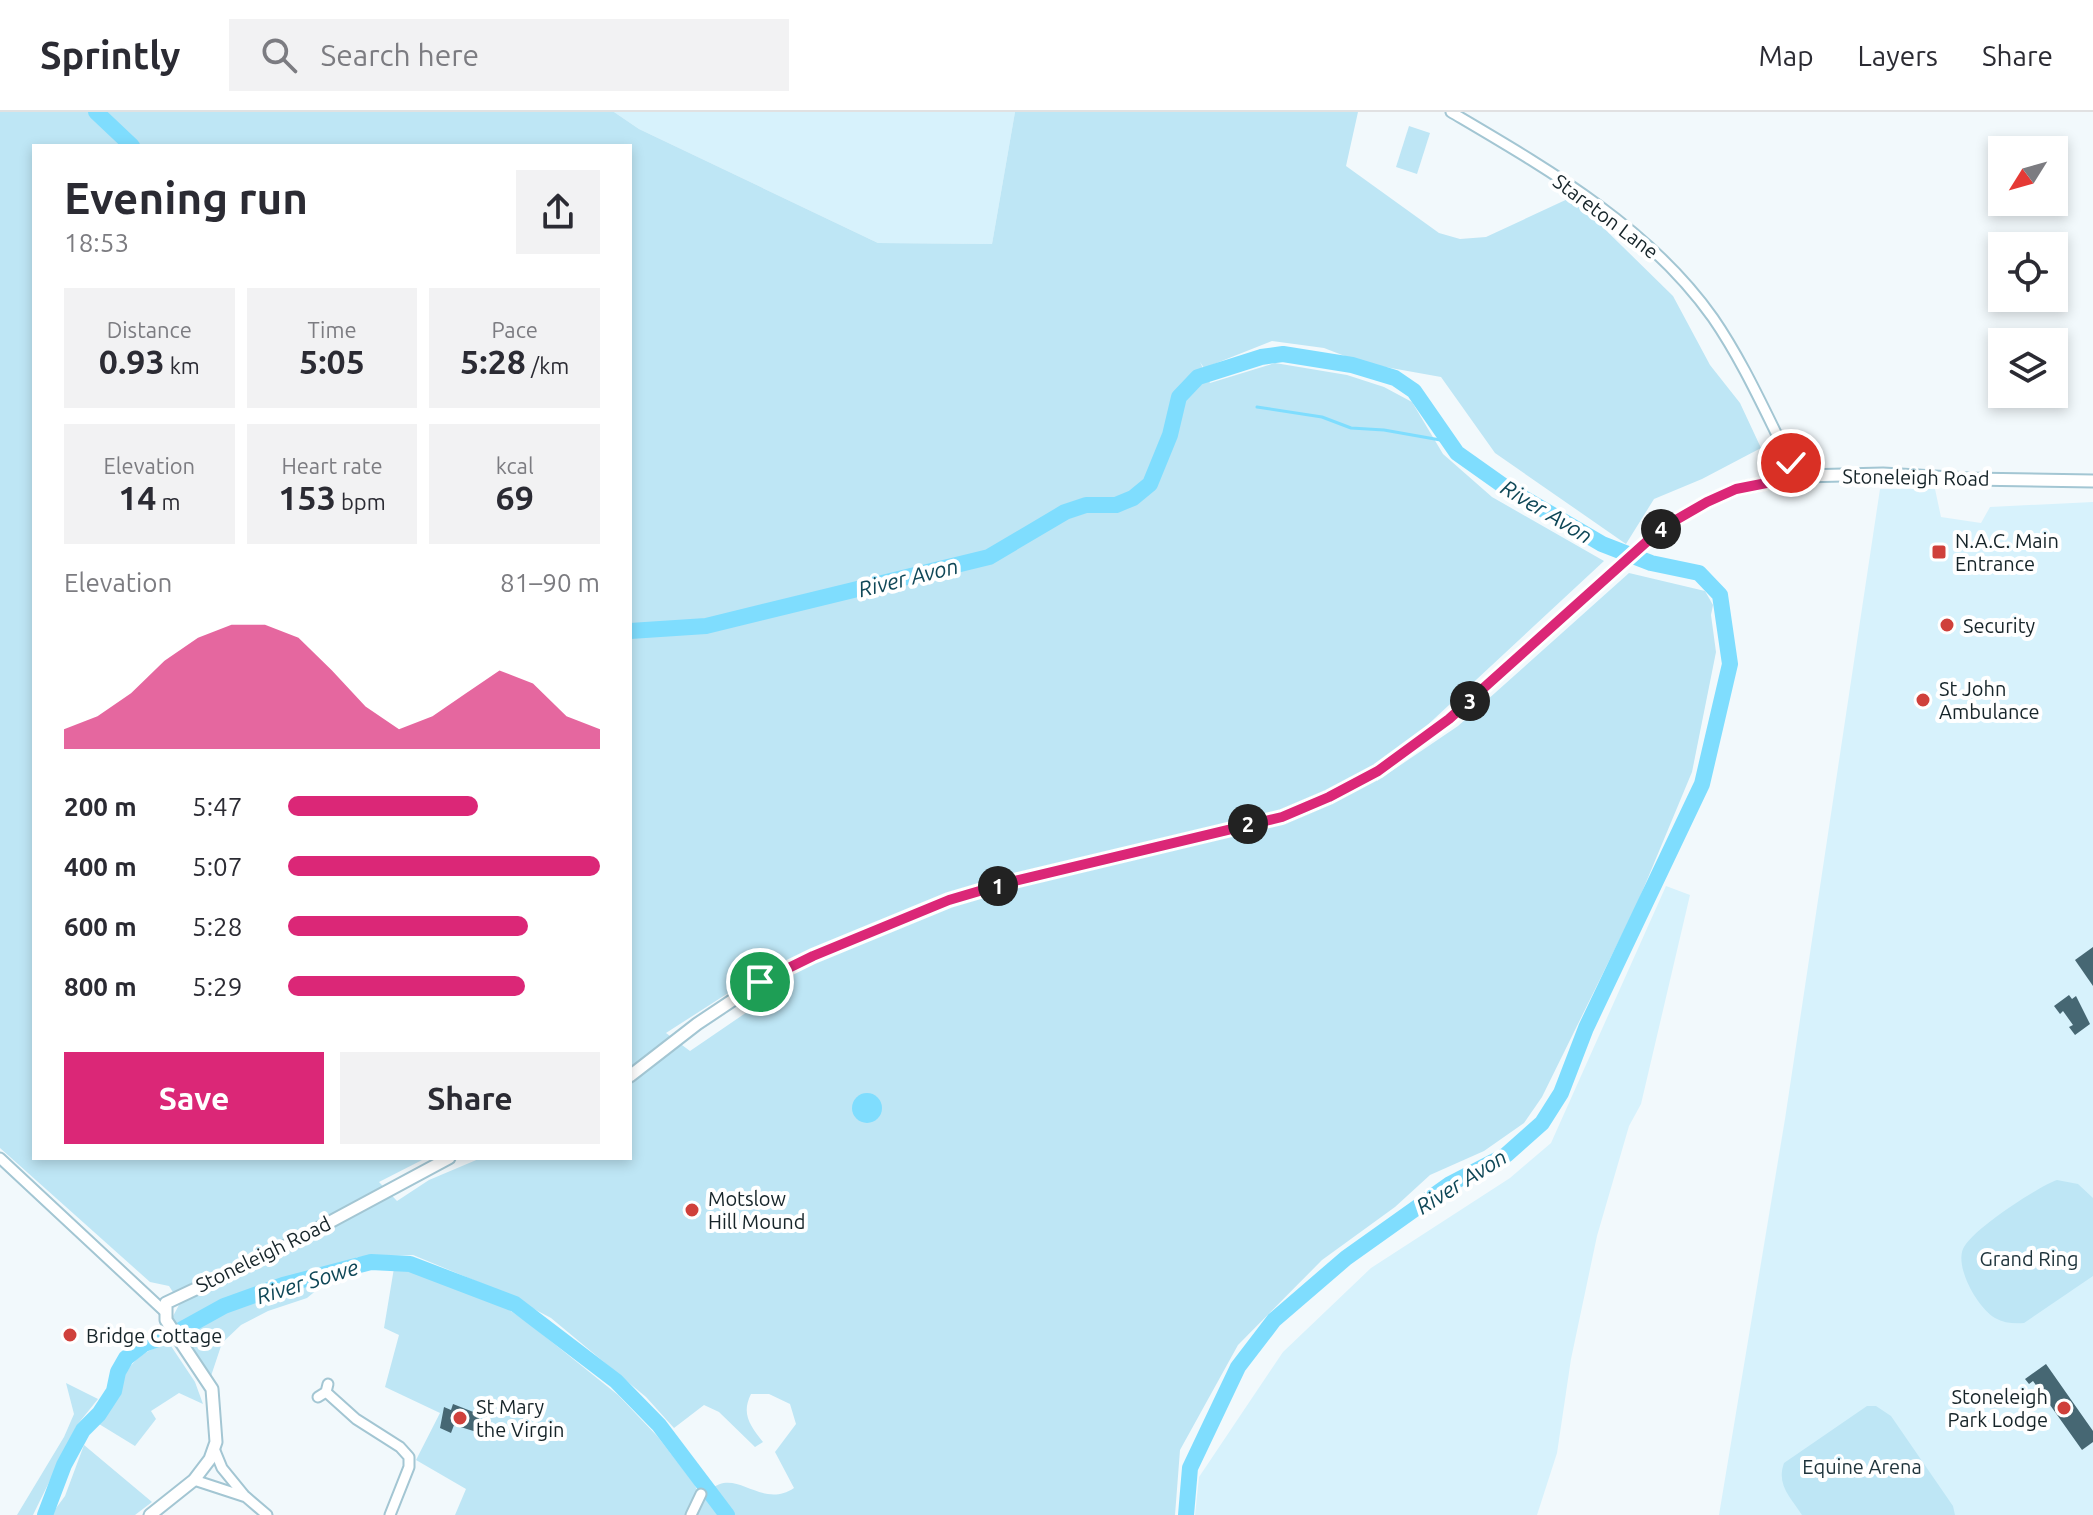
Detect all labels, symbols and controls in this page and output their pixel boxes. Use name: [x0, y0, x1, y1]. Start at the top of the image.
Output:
search box: [229, 19, 789, 91]
icon: search: [257, 33, 301, 77]
text: Sprintly: [40, 34, 181, 76]
text: Search here: [321, 38, 479, 72]
text: Map: [1758, 40, 1814, 71]
text: Layers: [1858, 40, 1938, 71]
text: Share: [1982, 40, 2053, 71]
north arrow: [1988, 136, 2068, 216]
map controls: [1988, 136, 2068, 408]
street label: Stareton Lane: [1549, 169, 1663, 263]
button: share: [516, 170, 600, 254]
text: Evening run: [64, 173, 308, 222]
text: 18:53: [64, 228, 129, 257]
button: locate: [1988, 232, 2068, 312]
text: Distance: [107, 317, 192, 342]
text: Time: [307, 317, 357, 342]
text: Pace: [491, 317, 538, 342]
button: layers: [1988, 328, 2068, 408]
text: 0.93: [99, 342, 165, 380]
text: 5:05: [299, 342, 365, 380]
text: 5:28: [460, 342, 526, 380]
text: km: [165, 353, 200, 378]
text: /km: [526, 353, 569, 378]
pin: [1757, 429, 1825, 497]
icon: check: [1769, 441, 1813, 485]
text: Elevation: [103, 453, 195, 478]
text: Heart rate: [281, 453, 383, 478]
text: kcal: [496, 453, 534, 478]
street label: Stoneleigh Road: [1842, 464, 1990, 490]
water label: River Avon: [1497, 474, 1597, 548]
text: 14: [118, 478, 156, 516]
text: 153: [278, 478, 336, 516]
text: 69: [495, 478, 534, 516]
text: m: [156, 489, 181, 514]
text: bpm: [336, 489, 386, 514]
pin: 4: [1641, 509, 1681, 549]
text: 4: [1655, 516, 1667, 541]
place label: N.A.C. Main Entrance: [1955, 529, 2059, 575]
marker: N.A.C. Main Entrance: [1930, 543, 1948, 561]
water label: River Avon: [855, 553, 961, 601]
text: Elevation: [64, 568, 172, 597]
text: 81–90 m: [500, 568, 600, 597]
place label: Security: [1963, 614, 2036, 637]
marker: Security: [1938, 616, 1956, 634]
place label: St John Ambulance: [1939, 677, 2040, 723]
pin: 3: [1450, 681, 1490, 721]
text: 3: [1464, 688, 1476, 713]
marker: St John Ambulance: [1914, 691, 1932, 709]
text: 200 m: [64, 792, 137, 821]
text: 5:47: [192, 792, 242, 821]
pin: 2: [1228, 804, 1268, 844]
text: 2: [1242, 811, 1254, 836]
text: 400 m: [64, 852, 137, 881]
text: 5:07: [192, 852, 242, 881]
pin: 1: [978, 866, 1018, 906]
text: 1: [992, 873, 1004, 898]
text: 600 m: [64, 912, 137, 941]
text: 5:28: [192, 912, 242, 941]
pin: [726, 948, 794, 1016]
icon: arrive: [738, 960, 782, 1004]
text: 800 m: [64, 972, 137, 1001]
text: 5:29: [192, 972, 242, 1001]
button: Save: [64, 1052, 324, 1144]
button: Share: [340, 1052, 600, 1144]
water label: River Avon: [1411, 1143, 1511, 1219]
place label: Motslow Hill Mound: [708, 1187, 805, 1233]
marker: Motslow Hill Mound: [683, 1201, 701, 1219]
street label: Stoneleigh Road: [192, 1211, 334, 1297]
park label: Grand Ring: [1979, 1247, 2079, 1270]
water label: River Sowe: [253, 1254, 361, 1308]
place label: Bridge Cottage: [86, 1324, 222, 1347]
marker: Bridge Cottage: [61, 1326, 79, 1344]
place label: Stoneleigh Park Lodge: [1948, 1385, 2048, 1431]
place label: St Mary the Virgin: [476, 1395, 564, 1441]
marker: Stoneleigh Park Lodge: [2055, 1399, 2073, 1417]
marker: St Mary the Virgin: [451, 1409, 469, 1427]
park label: Equine Arena: [1802, 1455, 1922, 1478]

